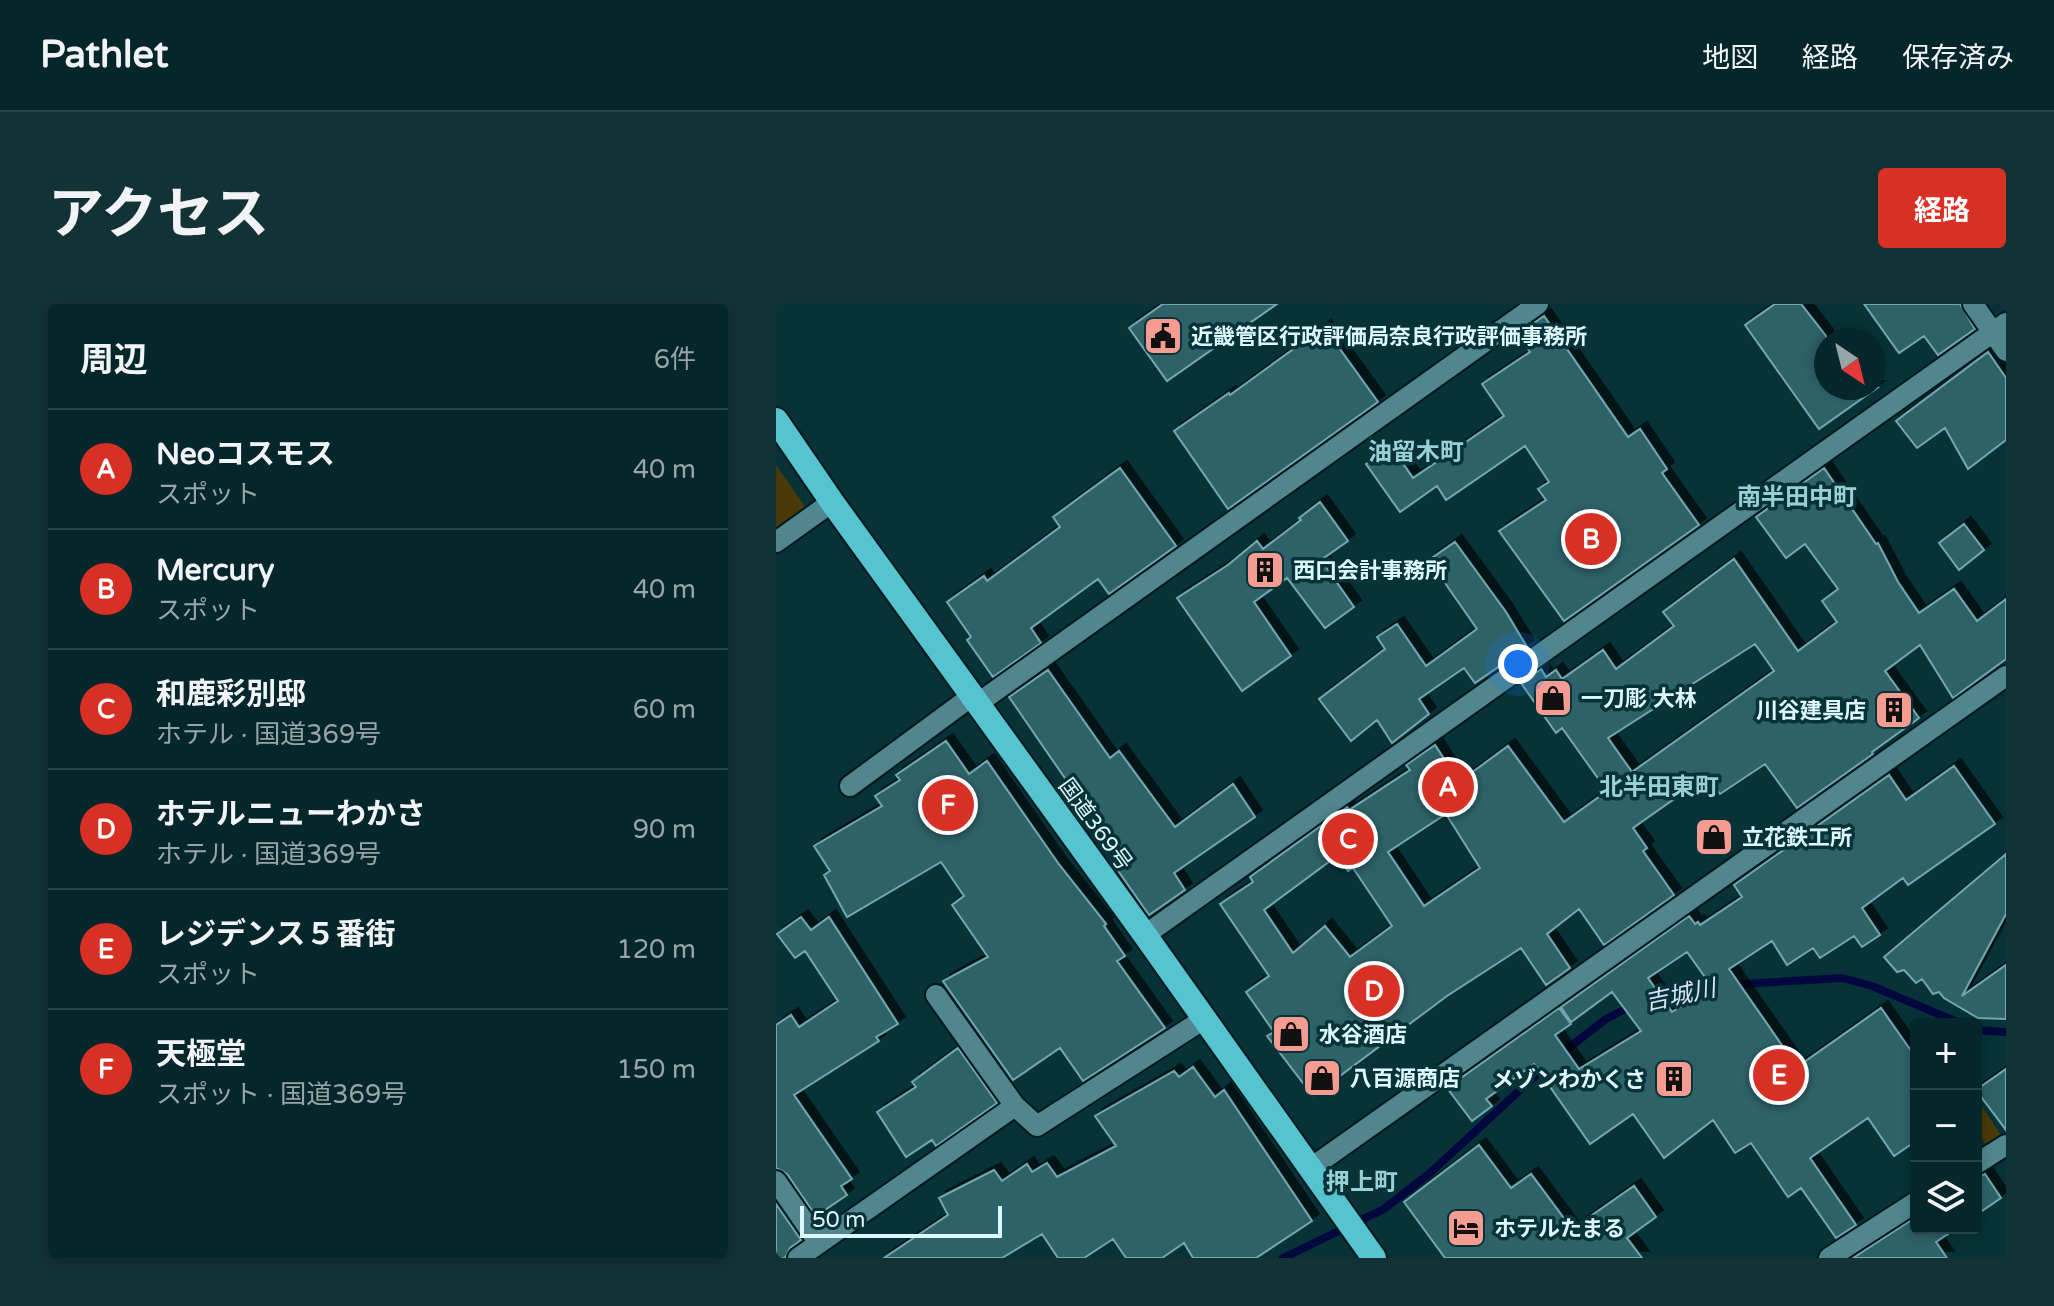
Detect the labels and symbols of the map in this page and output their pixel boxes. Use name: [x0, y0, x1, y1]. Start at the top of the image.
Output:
public building icon: 近畿管区行政評価局奈良行政評価事務所: [1142, 315, 1184, 357]
place label: 近畿管区行政評価局奈良行政評価事務所: [1191, 324, 1587, 350]
north arrow: [1814, 328, 1886, 400]
district label: 油留木町: [1368, 438, 1464, 467]
district label: 南半田中町: [1737, 483, 1857, 512]
pin: B: [1565, 509, 1617, 569]
building icon: 西口会計事務所: [1244, 549, 1286, 591]
place label: 西口会計事務所: [1293, 558, 1447, 584]
your location: [1498, 644, 1538, 684]
shop icon: 一刀彫 大林: [1532, 677, 1574, 719]
place label: 一刀彫 大林: [1581, 686, 1697, 712]
building icon: 川谷建具店: [1873, 689, 1915, 731]
place label: 川谷建具店: [1756, 698, 1866, 724]
pin: A: [1422, 757, 1474, 817]
street label: 国道369号: [1053, 773, 1137, 876]
district label: 北半田東町: [1599, 773, 1719, 802]
pin: F: [922, 775, 974, 835]
pin: C: [1322, 809, 1374, 869]
shop icon: 立花鉄工所: [1693, 816, 1735, 858]
place label: 立花鉄工所: [1742, 825, 1852, 851]
pin: D: [1348, 961, 1400, 1021]
water label: 吉城川: [1642, 973, 1721, 1017]
shop icon: 水谷酒店: [1270, 1013, 1312, 1055]
place label: 水谷酒店: [1319, 1022, 1407, 1048]
pin: E: [1753, 1045, 1805, 1105]
shop icon: 八百源商店: [1301, 1057, 1343, 1099]
building icon: メゾンわかくさ: [1653, 1058, 1695, 1100]
place label: 八百源商店: [1350, 1066, 1460, 1092]
place label: メゾンわかくさ: [1492, 1067, 1646, 1093]
district label: 押上町: [1326, 1168, 1398, 1197]
scale bar: [800, 1202, 1002, 1238]
hotel icon: ホテルたまる: [1445, 1207, 1487, 1249]
place label: ホテルたまる: [1494, 1216, 1625, 1242]

